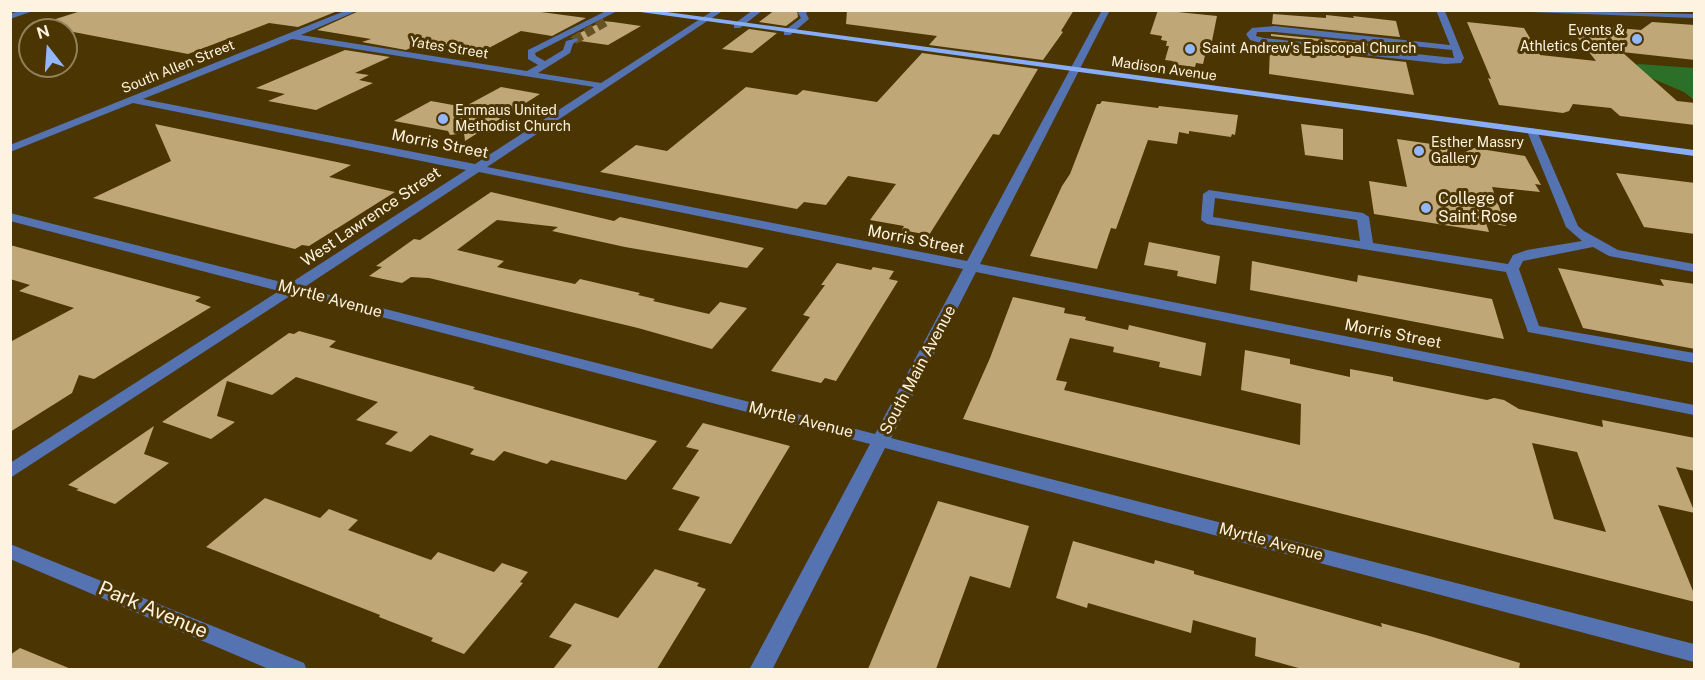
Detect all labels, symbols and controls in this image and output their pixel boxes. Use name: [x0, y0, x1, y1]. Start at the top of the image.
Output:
north arrow: [18, 18, 78, 78]
text: N: [34, 21, 52, 43]
place label: Events & Athletics Center: [1520, 23, 1625, 56]
marker: Events & Athletics Center: [1630, 32, 1644, 46]
street label: Yates Street: [408, 33, 490, 63]
street label: South Allen Street: [119, 37, 237, 97]
place label: Saint Andrew's Episcopal Church: [1202, 41, 1416, 57]
marker: Saint Andrew's Episcopal Church: [1183, 42, 1197, 56]
street label: Madison Avenue: [1110, 53, 1218, 85]
place label: Emmaus United Methodist Church: [455, 103, 571, 136]
marker: Emmaus United Methodist Church: [436, 112, 450, 126]
street label: Morris Street: [390, 125, 490, 163]
place label: Esther Massry Gallery: [1431, 135, 1524, 168]
marker: Esther Massry Gallery: [1412, 144, 1426, 158]
street label: West Lawrence Street: [298, 163, 444, 271]
place label: College of Saint Rose: [1438, 189, 1517, 227]
marker: College of Saint Rose: [1419, 201, 1433, 215]
street label: Morris Street: [866, 221, 966, 259]
street label: Myrtle Avenue: [276, 276, 384, 322]
street label: South Main Avenue: [876, 302, 960, 438]
street label: Morris Street: [1343, 315, 1443, 353]
street label: Myrtle Avenue: [747, 398, 855, 442]
street label: Myrtle Avenue: [1217, 519, 1325, 565]
street label: Park Avenue: [95, 576, 211, 644]

